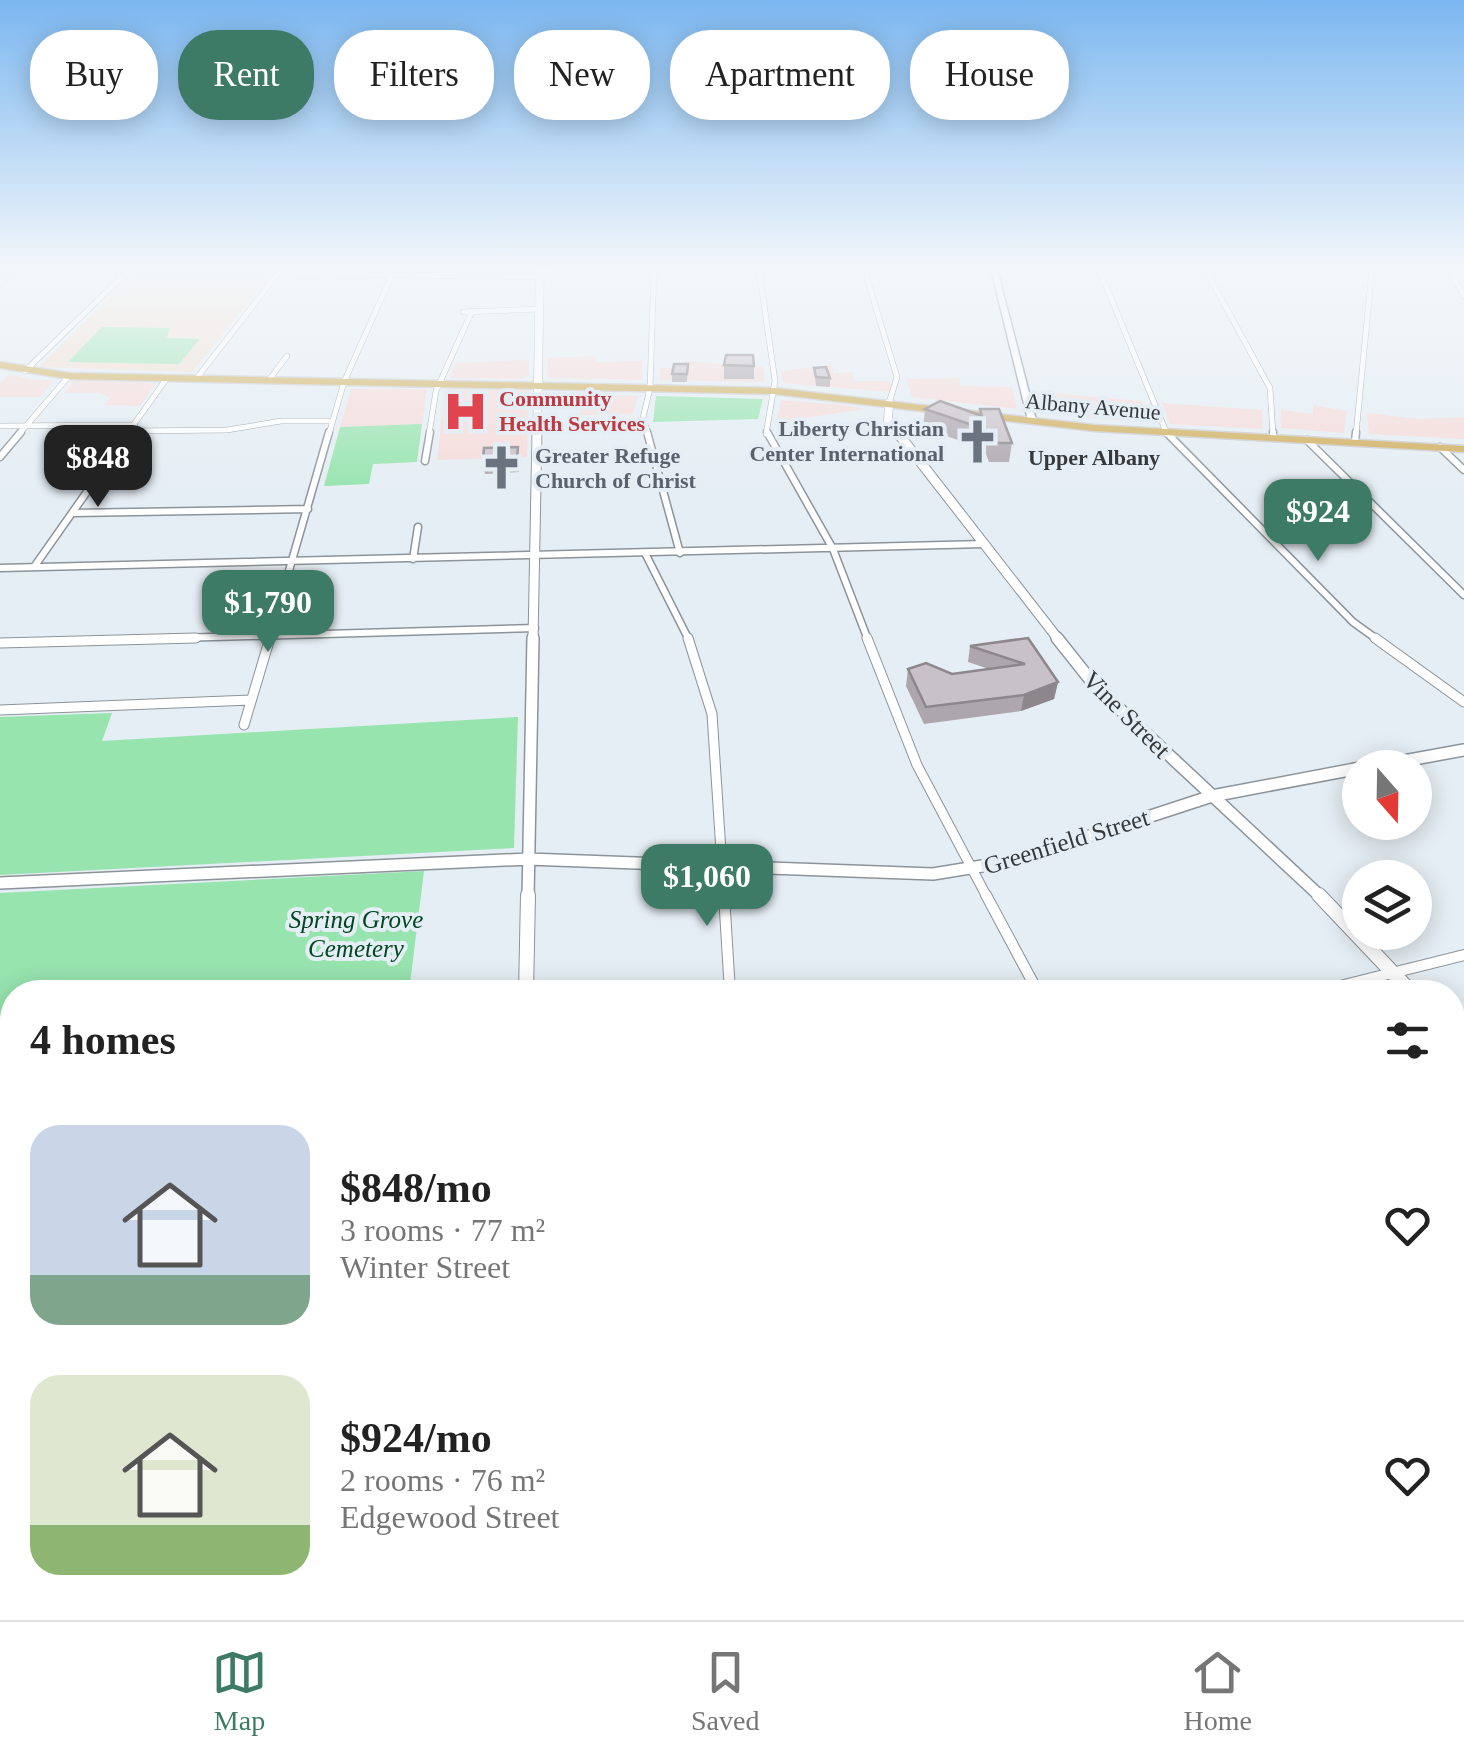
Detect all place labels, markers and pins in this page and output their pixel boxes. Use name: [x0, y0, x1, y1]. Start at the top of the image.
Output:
place label: Community Health Services: [499, 386, 645, 436]
hospital icon: Community Health Services: [442, 387, 490, 435]
place label: Liberty Christian Center International: [749, 416, 944, 466]
church icon: Liberty Christian Center International: [953, 417, 1001, 465]
pin: $848: [39, 425, 157, 510]
place label: Greater Refuge Church of Christ: [535, 443, 697, 493]
church icon: Greater Refuge Church of Christ: [478, 444, 526, 492]
pin: $924: [1259, 479, 1377, 564]
pin: $1,790: [187, 570, 349, 655]
pin: $1,060: [626, 844, 788, 929]

